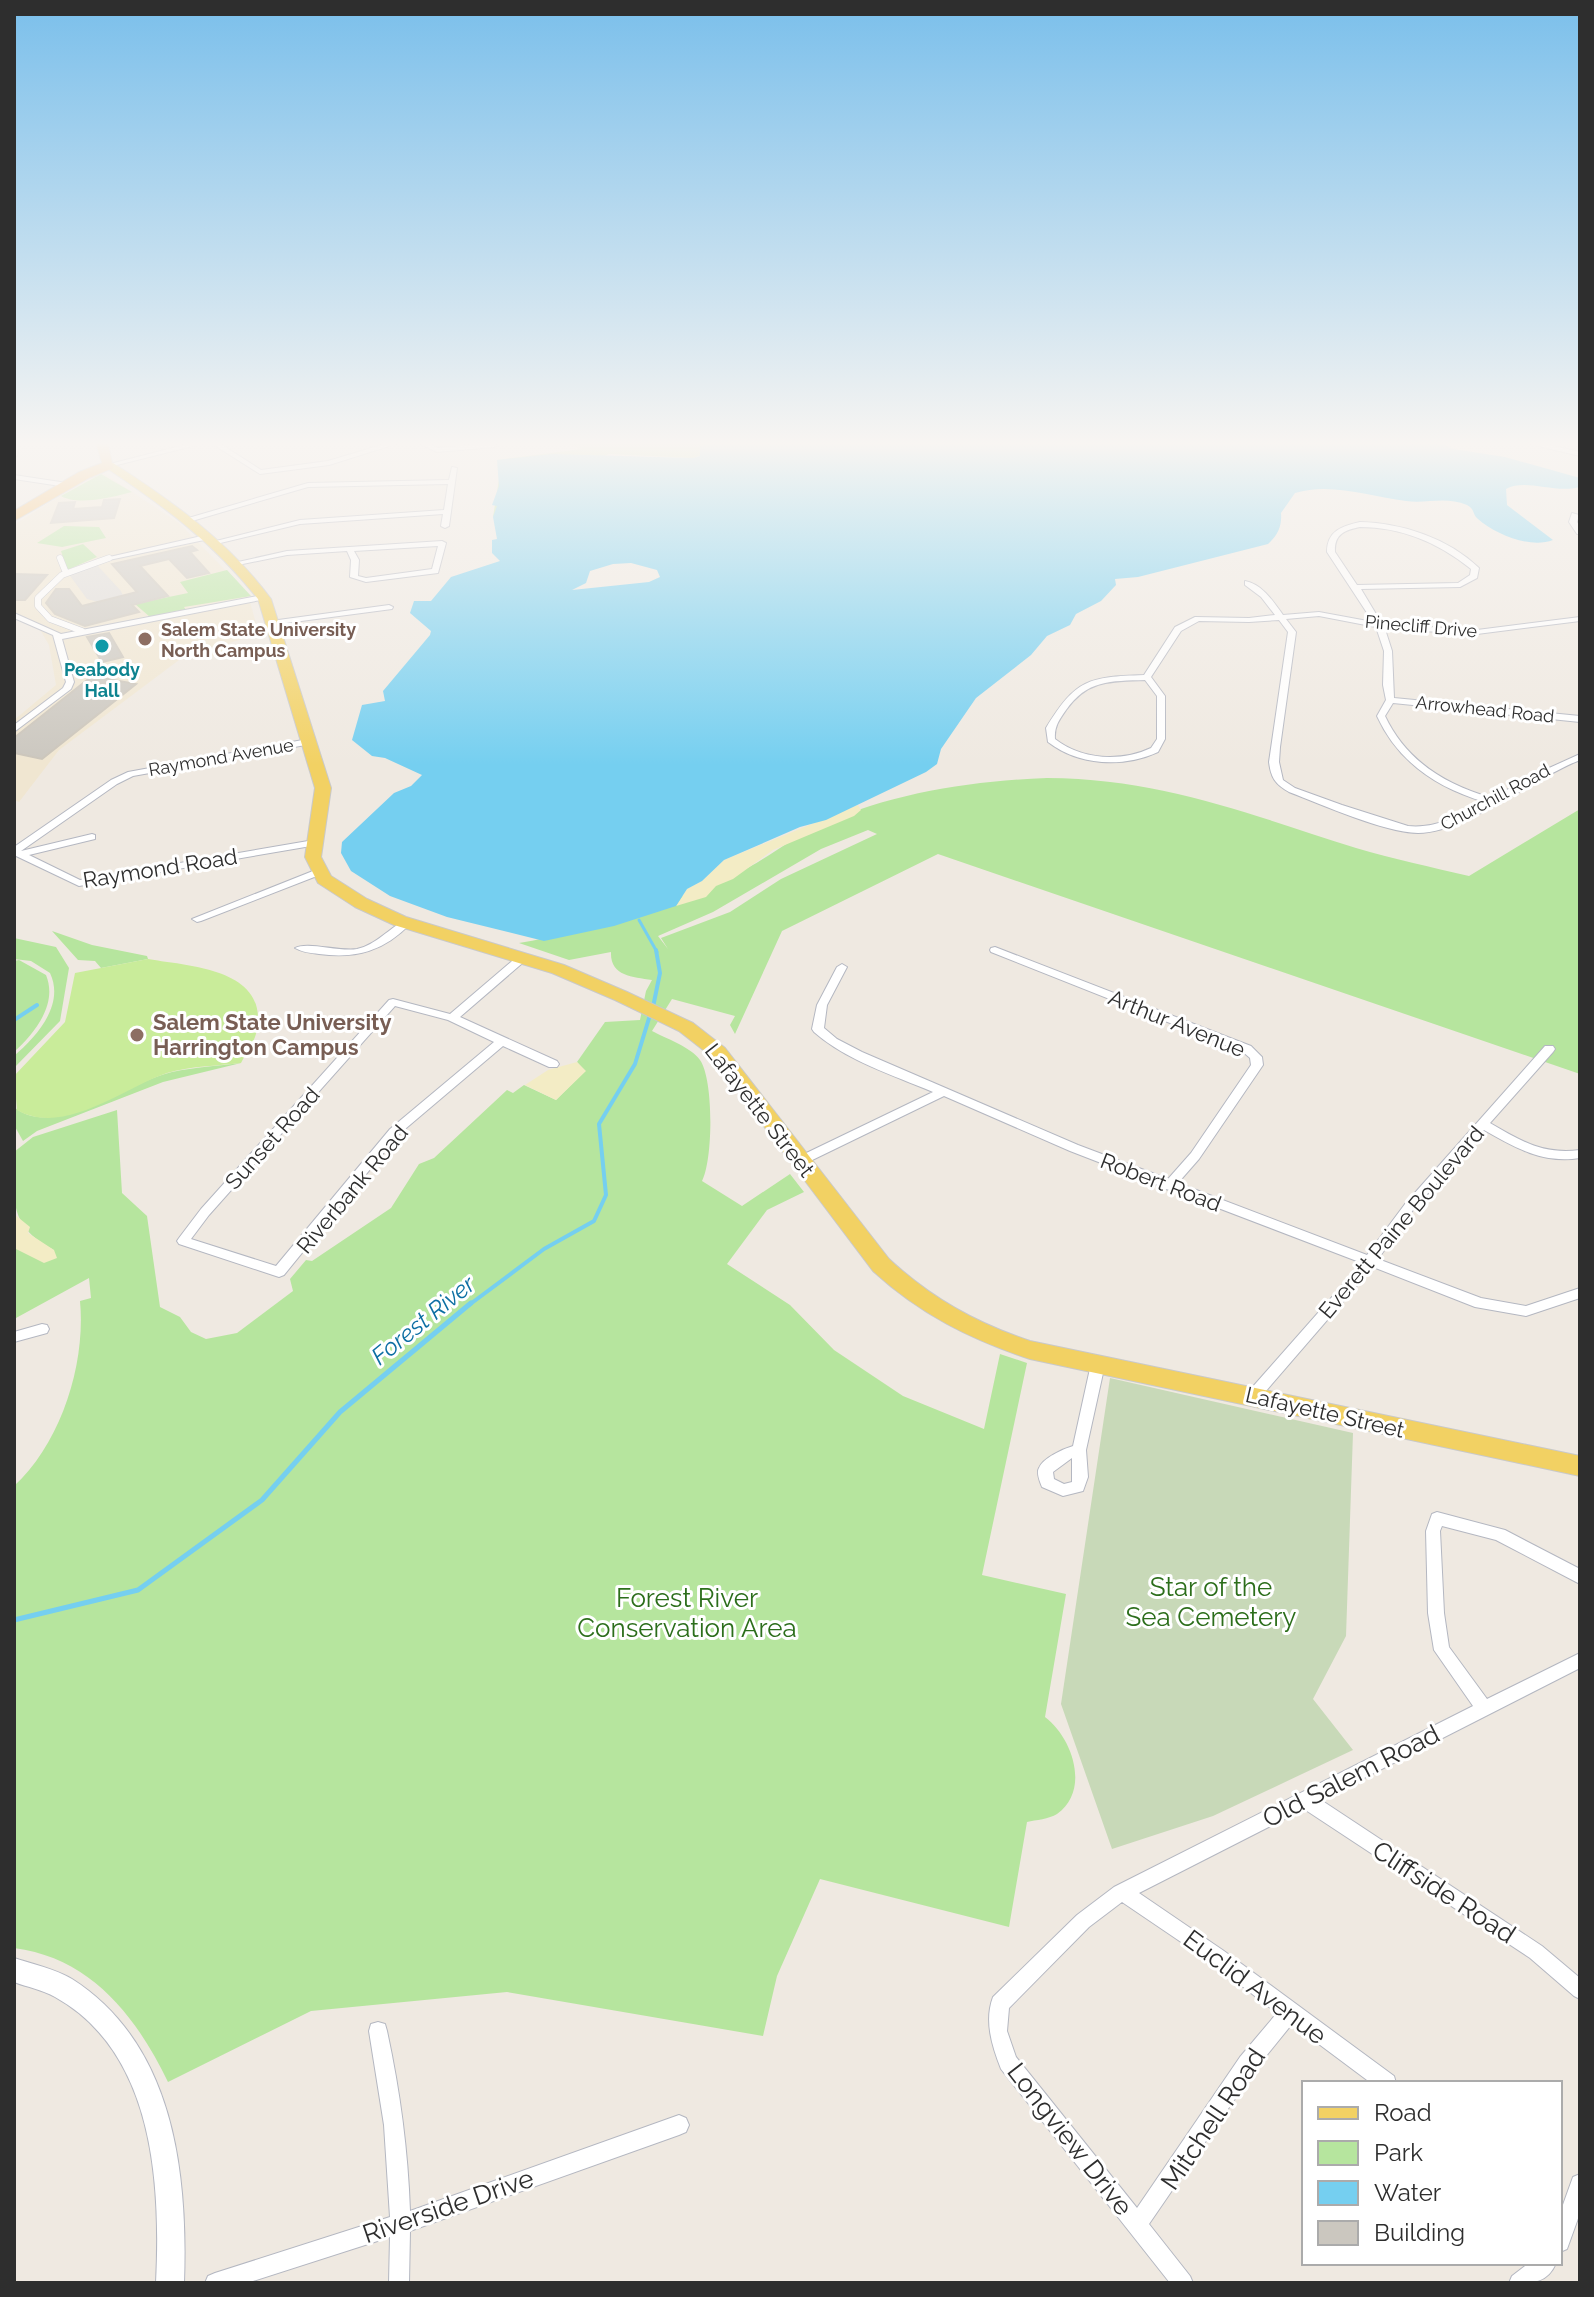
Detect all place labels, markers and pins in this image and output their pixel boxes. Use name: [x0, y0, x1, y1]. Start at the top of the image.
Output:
place label: Salem State University North Campus: [161, 619, 356, 661]
marker: Salem State University North Campus: [136, 630, 154, 648]
marker: Peabody Hall: [93, 637, 111, 655]
place label: Peabody Hall: [64, 659, 140, 701]
place label: Salem State University Harrington Campus: [153, 1009, 392, 1060]
marker: Salem State University Harrington Campus: [128, 1026, 146, 1044]

